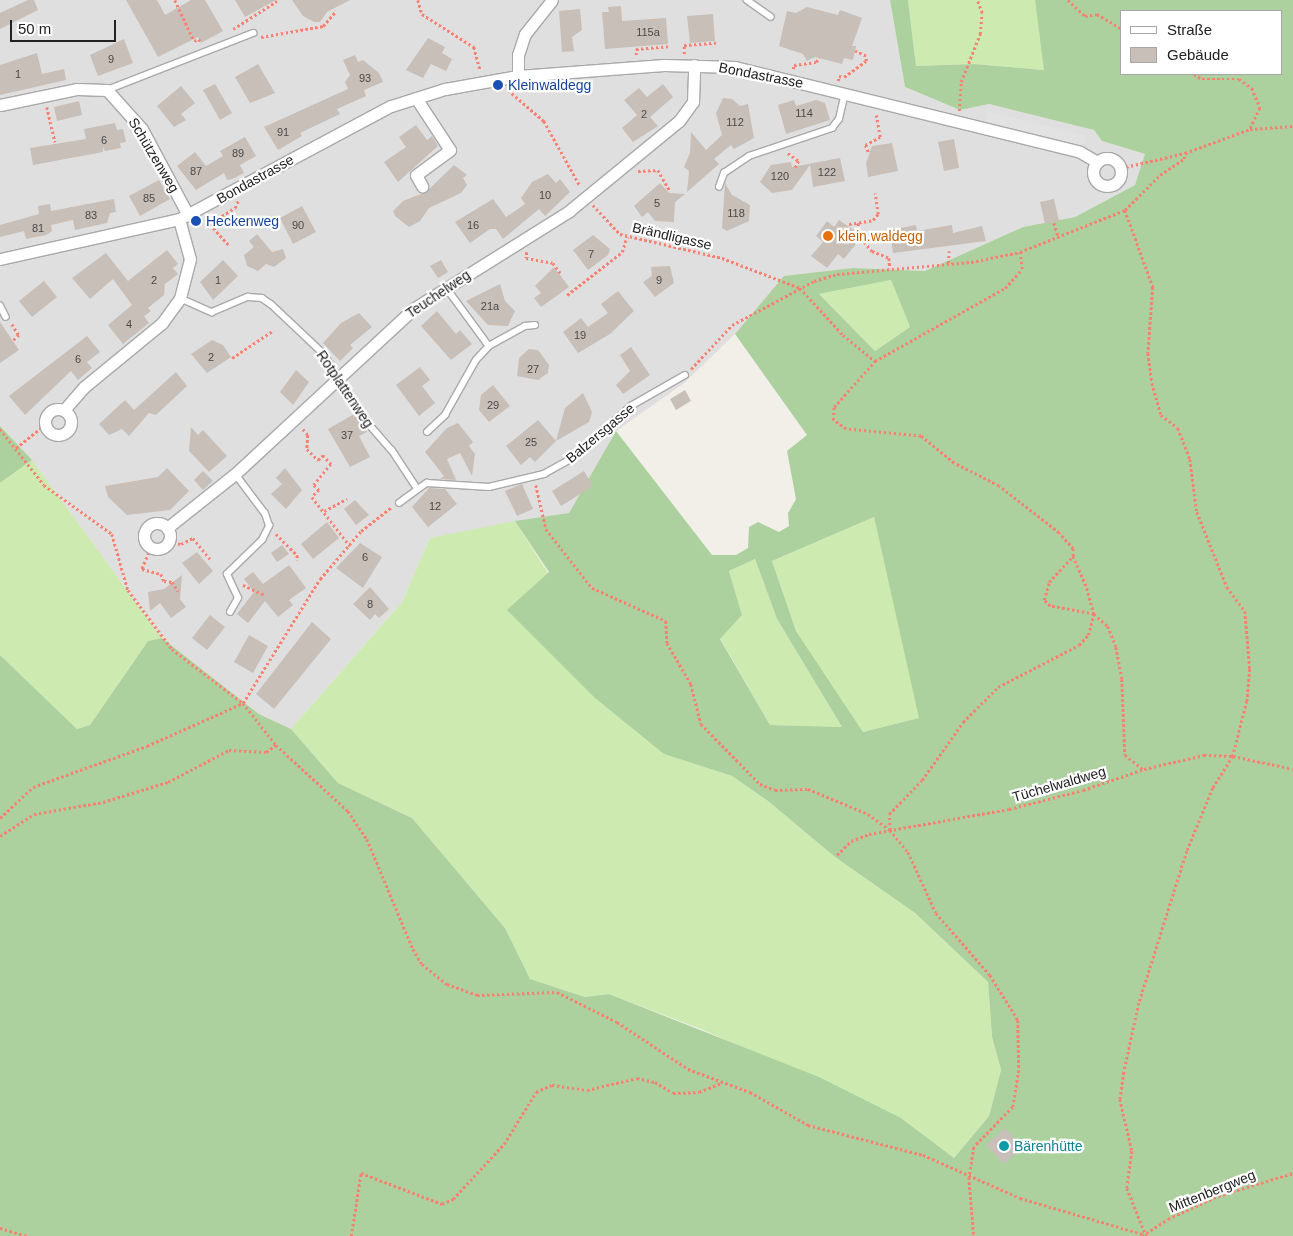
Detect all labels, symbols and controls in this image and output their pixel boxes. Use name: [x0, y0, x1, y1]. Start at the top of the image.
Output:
scale bar: [12, 10, 119, 42]
legend: [1120, 10, 1283, 75]
text: 50 m: [18, 20, 51, 37]
text: Straße: [1167, 21, 1212, 38]
house number: 115a: [636, 25, 660, 39]
text: Gebäude: [1167, 46, 1229, 63]
house number: 9: [108, 52, 114, 66]
street label: Bondastrasse: [717, 59, 805, 91]
house number: 1: [15, 67, 21, 81]
house number: 93: [359, 71, 371, 85]
place label: Kleinwaldegg: [508, 77, 591, 93]
marker: Kleinwaldegg: [492, 79, 504, 91]
house number: 114: [795, 106, 813, 120]
house number: 2: [641, 107, 647, 121]
street label: Schützenweg: [125, 115, 183, 195]
house number: 112: [726, 115, 744, 129]
house number: 91: [277, 125, 289, 139]
house number: 6: [101, 133, 107, 147]
house number: 89: [232, 146, 244, 160]
street label: Bondastrasse: [213, 151, 297, 207]
house number: 87: [190, 164, 202, 178]
house number: 122: [818, 165, 836, 179]
house number: 120: [771, 169, 789, 183]
house number: 10: [539, 188, 551, 202]
house number: 85: [143, 191, 155, 205]
house number: 5: [654, 196, 660, 210]
house number: 118: [727, 206, 745, 220]
house number: 83: [85, 208, 97, 222]
place label: Heckenweg: [206, 213, 279, 229]
marker: Heckenweg: [190, 215, 202, 227]
house number: 90: [292, 218, 304, 232]
house number: 16: [467, 218, 479, 232]
street label: Brändligasse: [631, 219, 713, 253]
house number: 81: [32, 221, 44, 235]
place label: klein.waldegg: [838, 228, 923, 244]
marker: klein.waldegg: [822, 230, 834, 242]
house number: 7: [588, 247, 594, 261]
street label: Teuchelweg: [403, 266, 473, 322]
house number: 2: [151, 273, 157, 287]
house number: 1: [215, 273, 221, 287]
house number: 9: [656, 273, 662, 287]
house number: 21a: [481, 299, 499, 313]
house number: 4: [126, 317, 132, 331]
house number: 19: [574, 328, 586, 342]
street label: Rotplattenweg: [313, 347, 377, 431]
house number: 2: [208, 350, 214, 364]
house number: 6: [75, 352, 81, 366]
house number: 27: [527, 362, 539, 376]
house number: 29: [487, 398, 499, 412]
street label: Balzersgasse: [562, 400, 638, 466]
house number: 37: [341, 428, 353, 442]
house number: 25: [525, 435, 537, 449]
house number: 12: [429, 499, 441, 513]
house number: 6: [362, 550, 368, 564]
house number: 8: [367, 597, 373, 611]
street label: Tüchelwaldweg: [1010, 763, 1108, 805]
place label: Bärenhütte: [1014, 1138, 1082, 1154]
marker: Bärenhütte: [998, 1140, 1010, 1152]
street label: Mittenbergweg: [1166, 1166, 1258, 1216]

